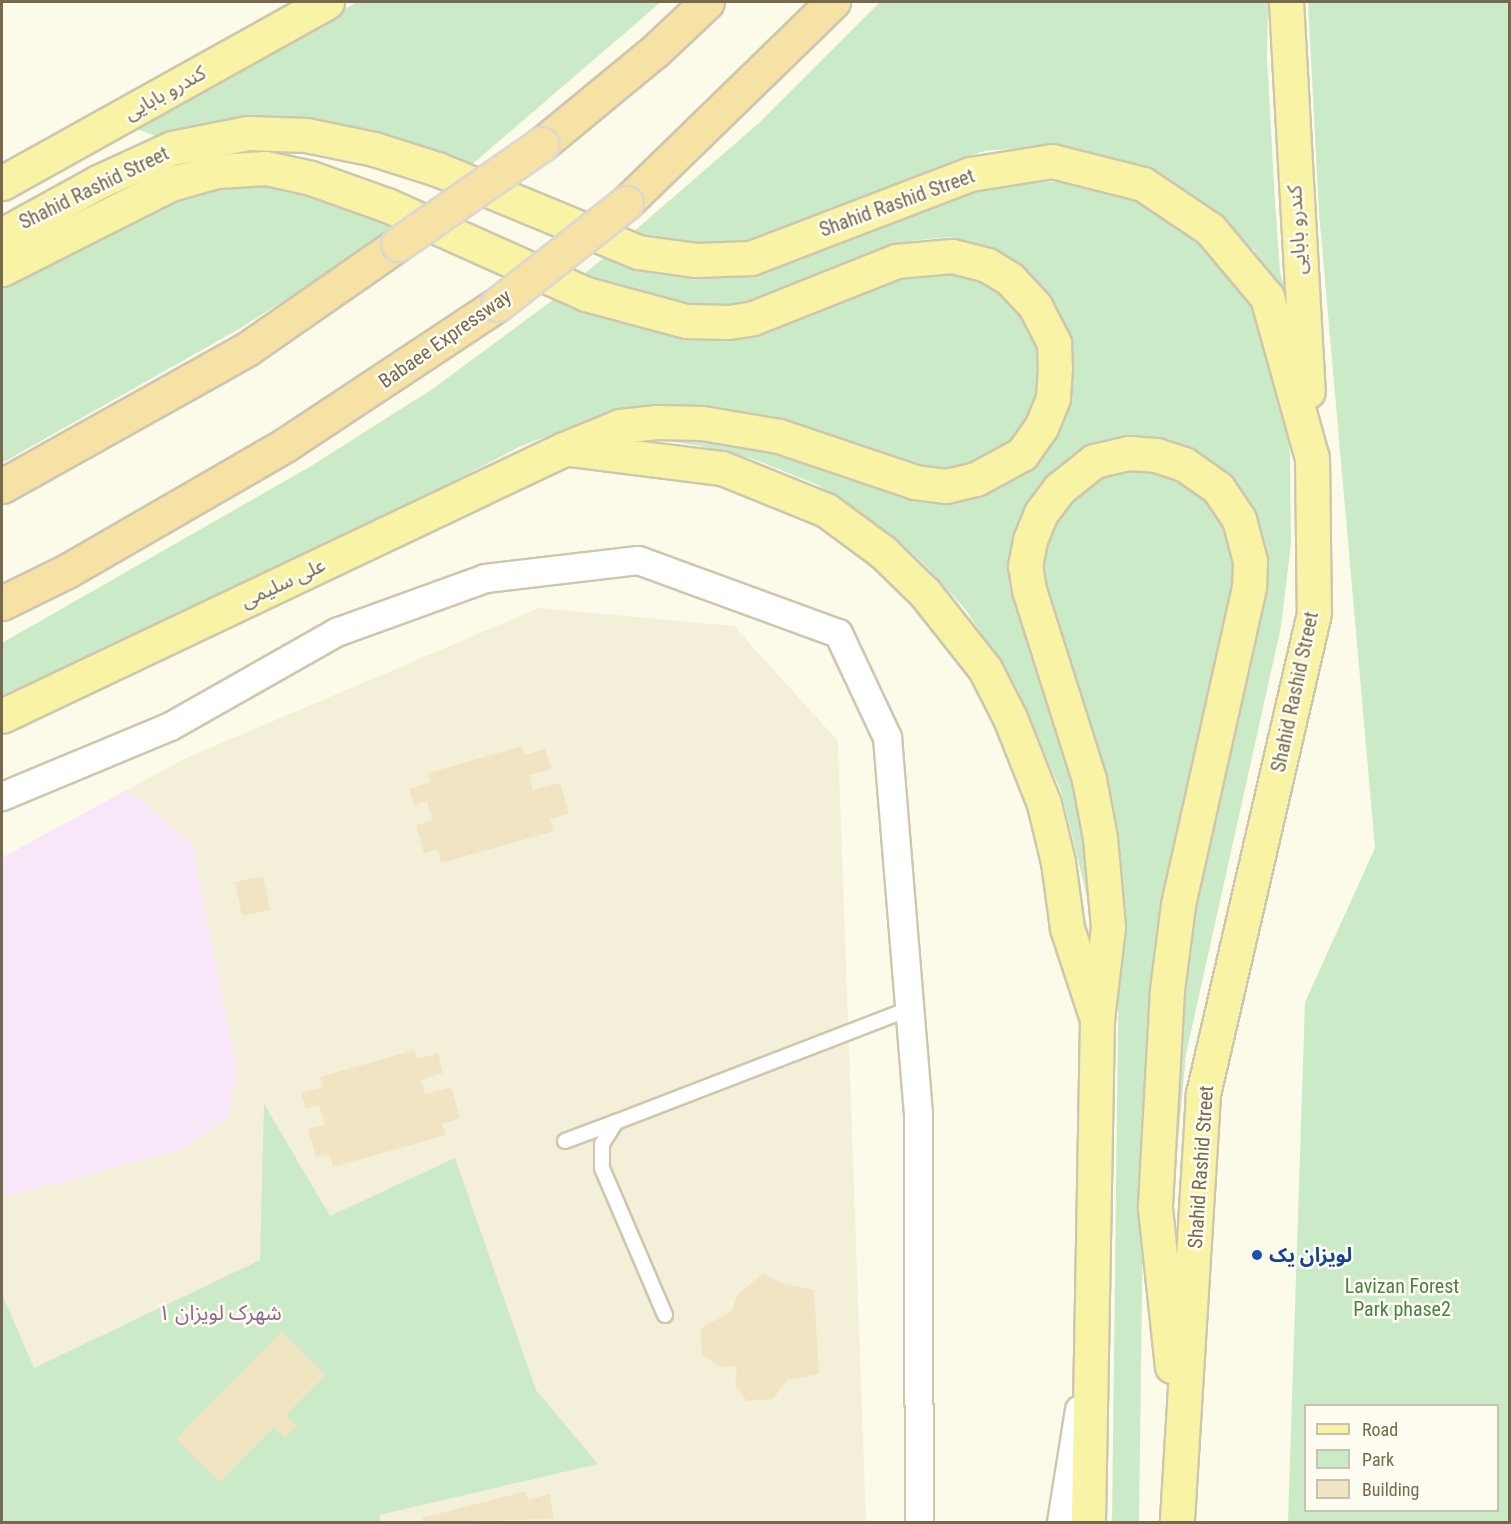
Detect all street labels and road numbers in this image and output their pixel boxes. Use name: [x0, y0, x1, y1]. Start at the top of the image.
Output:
street label: کندرو بابایی: [120, 61, 210, 125]
street label: Shahid Rashid Street: [15, 141, 173, 235]
street label: Shahid Rashid Street: [816, 164, 978, 242]
street label: کندرو بابایی: [1283, 185, 1311, 275]
street label: Babaee Expressway: [374, 284, 516, 394]
street label: علی سلیمی: [237, 553, 329, 613]
street label: Shahid Rashid Street: [1266, 610, 1324, 774]
street label: Shahid Rashid Street: [1183, 1085, 1219, 1249]

